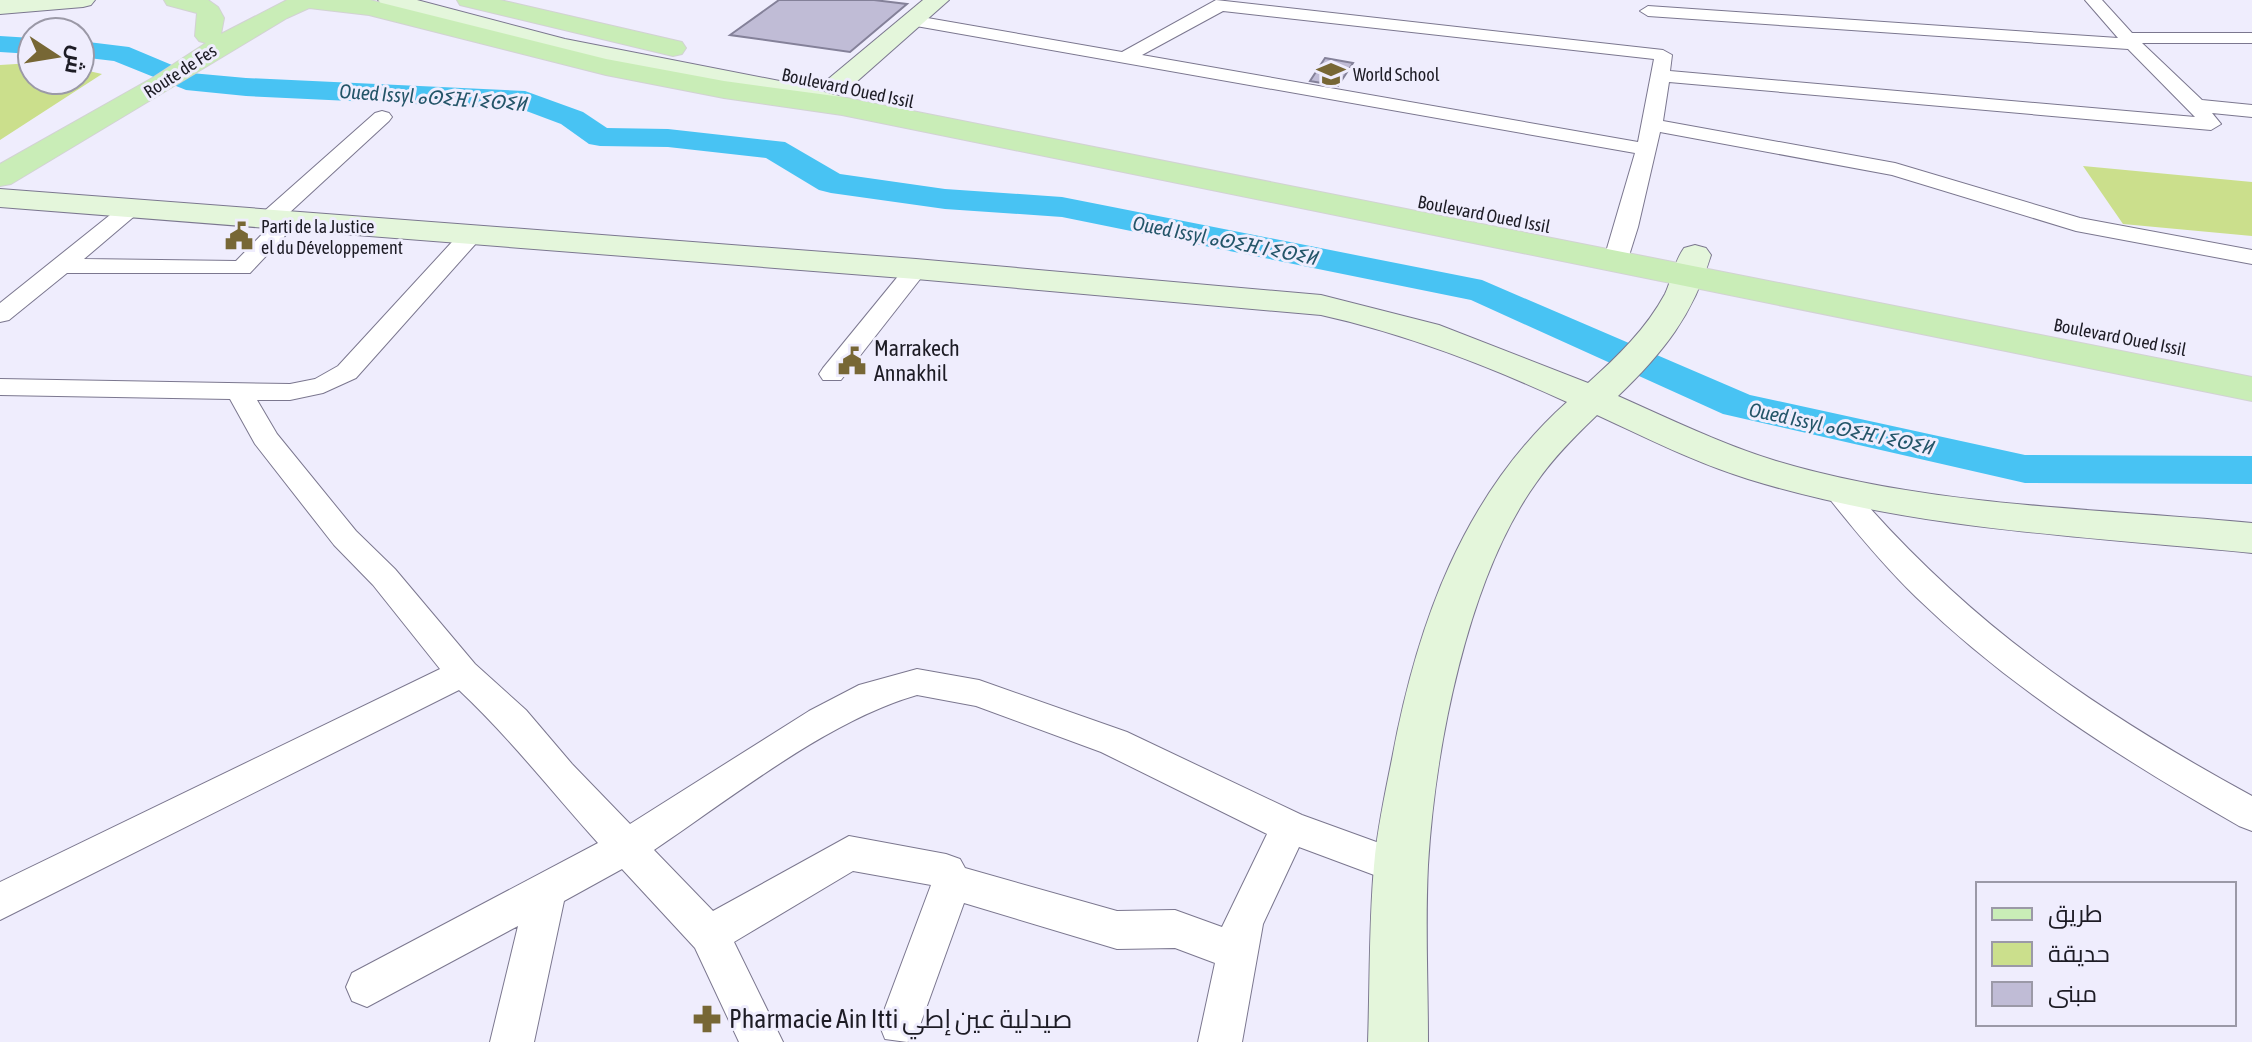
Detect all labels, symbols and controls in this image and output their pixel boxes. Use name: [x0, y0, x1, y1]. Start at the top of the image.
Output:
north arrow: [16, 16, 96, 96]
street label: Route de Fes: [140, 40, 220, 102]
text: ش: [59, 43, 91, 77]
school or university icon: World School: [1316, 59, 1346, 89]
street label: Boulevard Oued Issil: [780, 64, 916, 112]
place label: World School: [1353, 64, 1440, 85]
water label: Oued Issyl ⴰⵙⵉⴼ ⵏ ⵉⵙⵉⵍ: [339, 79, 529, 115]
street label: Boulevard Oued Issil: [1416, 191, 1552, 237]
water label: Oued Issyl ⴰⵙⵉⴼ ⵏ ⵉⵙⵉⵍ: [1131, 211, 1321, 269]
place label: Parti de la Justice el du Développement: [261, 216, 403, 258]
public building icon: Parti de la Justice el du Développement: [224, 221, 254, 251]
street label: Boulevard Oued Issil: [2052, 314, 2188, 360]
place label: Marrakech Annakhil: [874, 335, 960, 386]
public building icon: Marrakech Annakhil: [837, 346, 867, 376]
water label: Oued Issyl ⴰⵙⵉⴼ ⵏ ⵉⵙⵉⵍ: [1747, 397, 1937, 459]
legend: [1976, 882, 2236, 1026]
text: طريق: [2048, 900, 2103, 929]
text: حديقة: [2048, 940, 2110, 967]
text: مبنى: [2048, 980, 2097, 1008]
pharmacy icon: Pharmacie Ain Itti صيدلية عين إطي: [692, 1004, 722, 1034]
place label: Pharmacie Ain Itti صيدلية عين إطي: [729, 1004, 1072, 1040]

